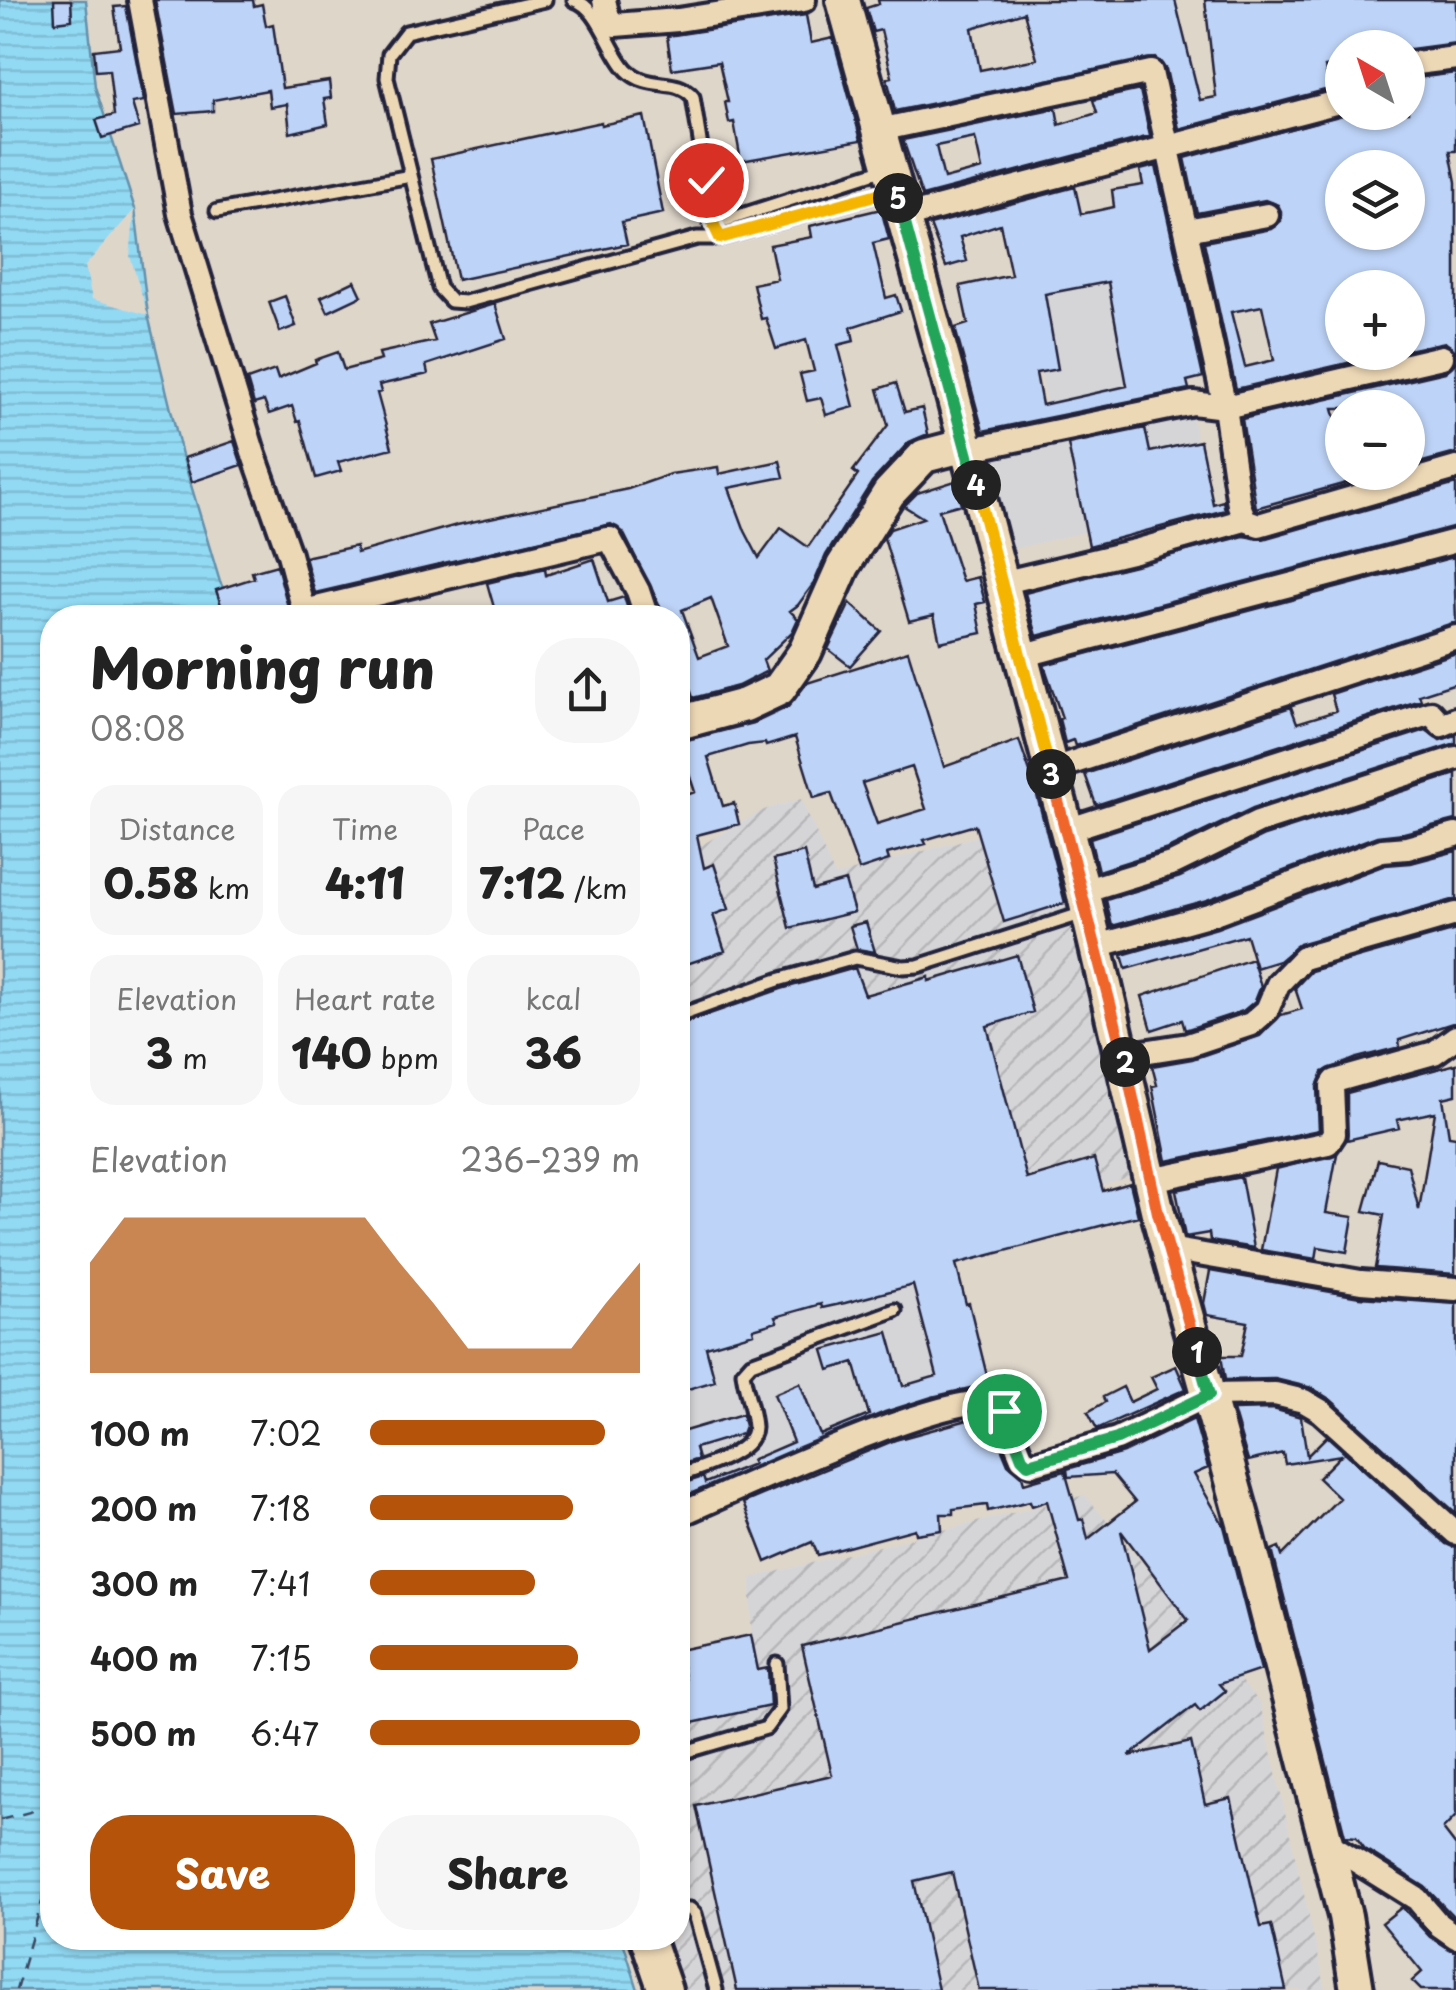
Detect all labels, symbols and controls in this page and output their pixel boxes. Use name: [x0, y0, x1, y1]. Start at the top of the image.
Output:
north arrow: [1325, 30, 1425, 130]
map controls: [1325, 30, 1425, 490]
pin: [664, 138, 749, 223]
button: layers: [1325, 150, 1425, 250]
icon: check: [679, 153, 734, 208]
pin: 5: [873, 173, 923, 223]
text: 5: [889, 176, 907, 219]
button: +: [1325, 270, 1425, 370]
button: −: [1325, 390, 1425, 490]
pin: 4: [951, 460, 1001, 510]
text: 4: [966, 463, 986, 506]
text: Morning run: [90, 625, 435, 708]
button: share: [535, 638, 640, 743]
text: 08:08: [90, 704, 186, 752]
pin: 3: [1026, 749, 1076, 799]
text: 3: [1042, 752, 1060, 795]
text: Distance: [118, 807, 235, 850]
text: Time: [332, 807, 398, 850]
text: Pace: [522, 807, 585, 850]
text: 0.58: [103, 850, 199, 913]
text: 4:11: [325, 850, 405, 913]
text: 7:12: [479, 850, 565, 913]
text: km: [199, 866, 250, 909]
text: /km: [565, 866, 628, 909]
text: Elevation: [116, 977, 237, 1020]
text: Heart rate: [294, 977, 436, 1020]
text: kcal: [525, 977, 581, 1020]
text: 3: [146, 1020, 173, 1083]
text: 140: [291, 1020, 372, 1083]
text: 36: [525, 1020, 582, 1083]
text: m: [173, 1036, 208, 1079]
text: bpm: [372, 1036, 439, 1079]
pin: 2: [1100, 1037, 1150, 1087]
text: 2: [1115, 1040, 1135, 1083]
text: Elevation: [90, 1135, 228, 1183]
text: 236–239 m: [460, 1135, 640, 1183]
pin: 1: [1172, 1327, 1222, 1377]
text: 1: [1190, 1330, 1204, 1373]
pin: [962, 1369, 1047, 1454]
icon: arrive: [977, 1384, 1032, 1439]
text: 100 m: [90, 1409, 190, 1457]
text: 7:02: [250, 1409, 322, 1457]
text: 200 m: [90, 1484, 197, 1532]
text: 7:18: [250, 1484, 311, 1532]
text: 300 m: [90, 1559, 198, 1607]
text: 7:41: [250, 1559, 310, 1607]
text: 400 m: [90, 1634, 198, 1682]
text: 7:15: [250, 1634, 312, 1682]
text: 500 m: [90, 1709, 196, 1757]
text: 6:47: [250, 1709, 319, 1757]
button: Save: [90, 1815, 355, 1930]
button: Share: [375, 1815, 640, 1930]

